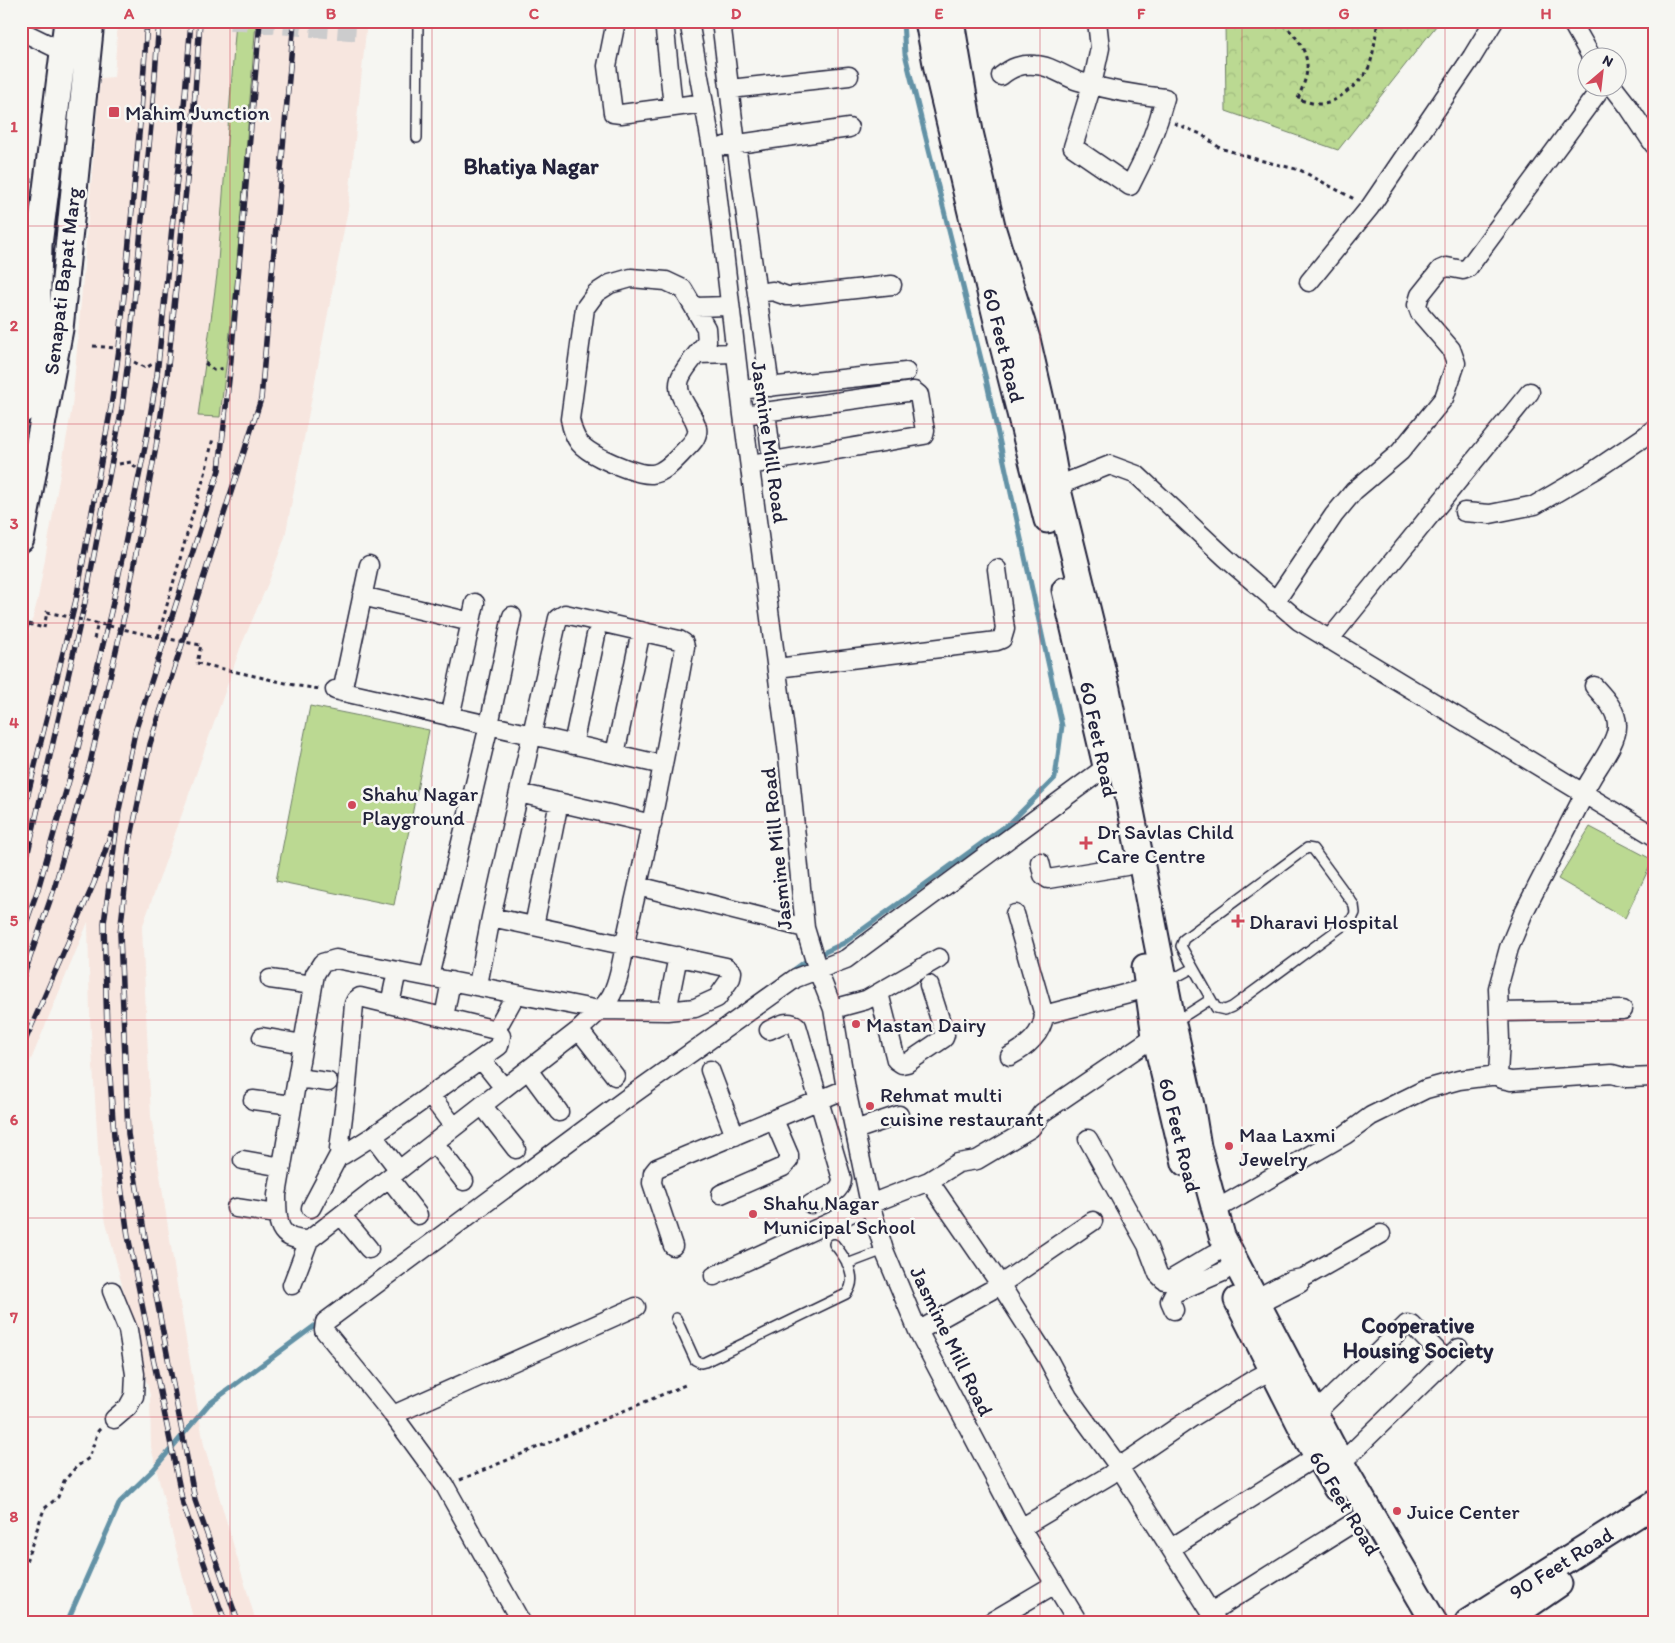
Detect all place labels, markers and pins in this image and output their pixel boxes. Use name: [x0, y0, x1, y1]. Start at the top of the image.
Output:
place label: Mahim Junction: [125, 100, 270, 125]
marker: Mahim Junction: [107, 105, 121, 119]
place label: Shahu Nagar Playground: [362, 781, 479, 830]
marker: Shahu Nagar Playground: [346, 799, 358, 811]
place label: Dr Savlas Child Care Centre: [1097, 819, 1234, 868]
marker: Dr Savlas Child Care Centre: [1079, 836, 1093, 850]
place label: Dharavi Hospital: [1249, 909, 1398, 934]
marker: Dharavi Hospital: [1231, 914, 1245, 928]
place label: Mastan Dairy: [866, 1012, 986, 1037]
marker: Mastan Dairy: [850, 1018, 862, 1030]
place label: Rehmat multi cuisine restaurant: [880, 1082, 1044, 1131]
marker: Rehmat multi cuisine restaurant: [864, 1100, 876, 1112]
place label: Maa Laxmi Jewelry: [1239, 1122, 1336, 1171]
marker: Maa Laxmi Jewelry: [1223, 1140, 1235, 1152]
place label: Shahu Nagar Municipal School: [763, 1190, 916, 1239]
marker: Shahu Nagar Municipal School: [747, 1208, 759, 1220]
place label: Juice Center: [1407, 1499, 1520, 1524]
marker: Juice Center: [1391, 1505, 1403, 1517]

